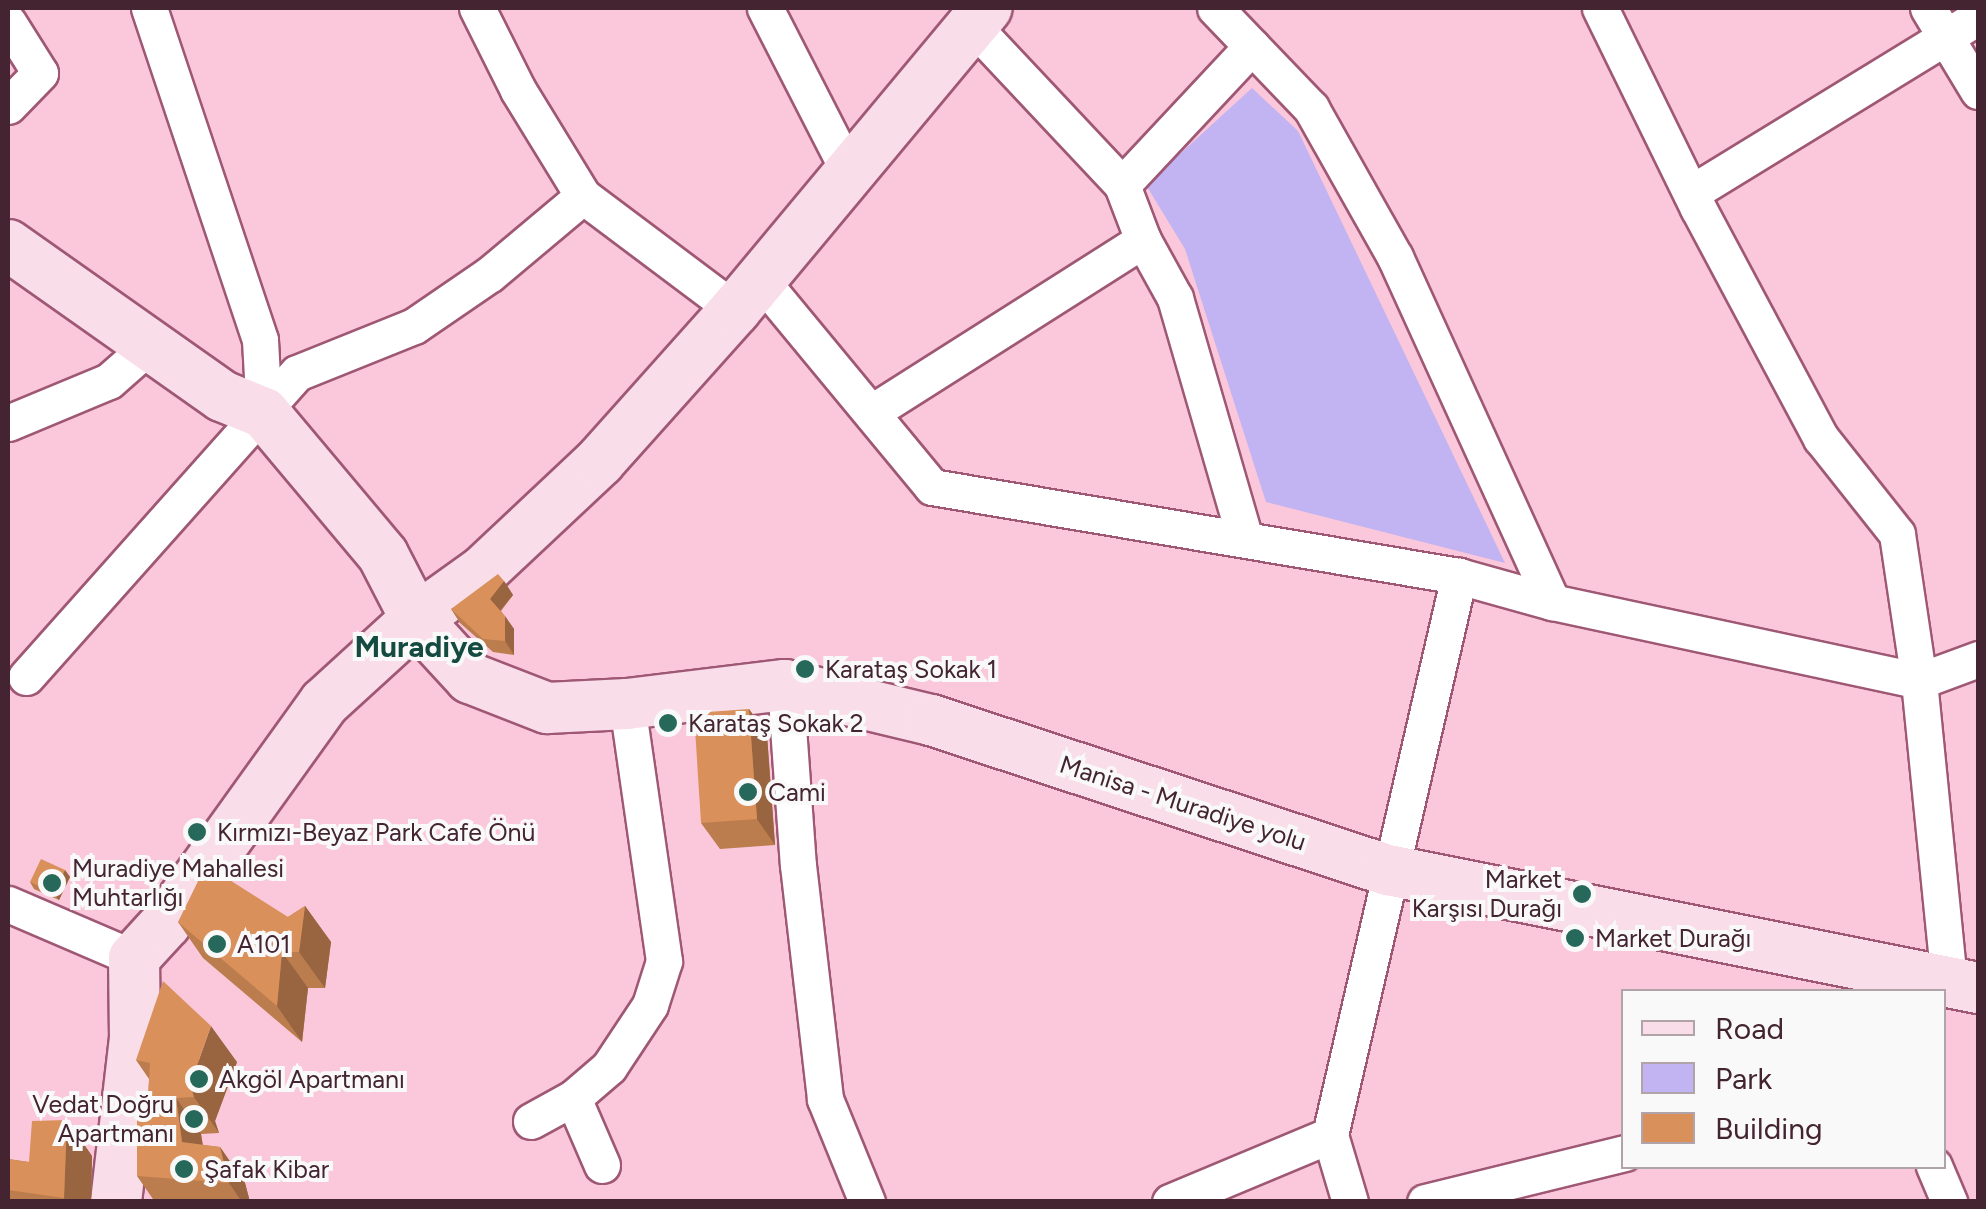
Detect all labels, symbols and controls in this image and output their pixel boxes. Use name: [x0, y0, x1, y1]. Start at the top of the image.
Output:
district label: Muradiye: [354, 629, 484, 665]
place label: Karataş Sokak 1: [825, 654, 997, 684]
marker: Karataş Sokak 1: [794, 658, 816, 680]
place label: Karataş Sokak 2: [688, 708, 864, 738]
marker: Karataş Sokak 2: [657, 712, 679, 734]
street label: Manisa - Muradiye yolu: [1056, 749, 1310, 857]
place label: Cami: [768, 777, 826, 807]
marker: Cami: [737, 781, 759, 803]
place label: Kırmızı-Beyaz Park Cafe Önü: [217, 817, 535, 847]
marker: Kırmızı-Beyaz Park Cafe Önü: [186, 821, 208, 843]
place label: Muradiye Mahallesi Muhtarlığı: [72, 854, 284, 913]
place label: Market Karşısı Durağı: [1412, 865, 1562, 924]
marker: Muradiye Mahallesi Muhtarlığı: [41, 872, 63, 894]
marker: Market Karşısı Durağı: [1571, 883, 1593, 905]
place label: Market Durağı: [1595, 923, 1751, 953]
marker: Market Durağı: [1564, 927, 1586, 949]
place label: A101: [237, 929, 291, 959]
marker: A101: [206, 933, 228, 955]
legend: [1621, 989, 1946, 1169]
text: Road: [1715, 1010, 1784, 1047]
text: Park: [1715, 1060, 1772, 1097]
place label: Akgöl Apartmanı: [219, 1064, 405, 1094]
marker: Akgöl Apartmanı: [188, 1068, 210, 1090]
place label: Vedat Doğru Apartmanı: [32, 1090, 174, 1149]
marker: Vedat Doğru Apartmanı: [183, 1108, 205, 1130]
text: Building: [1715, 1110, 1823, 1147]
place label: Şafak Kibar: [204, 1154, 329, 1184]
marker: Şafak Kibar: [173, 1158, 195, 1180]

